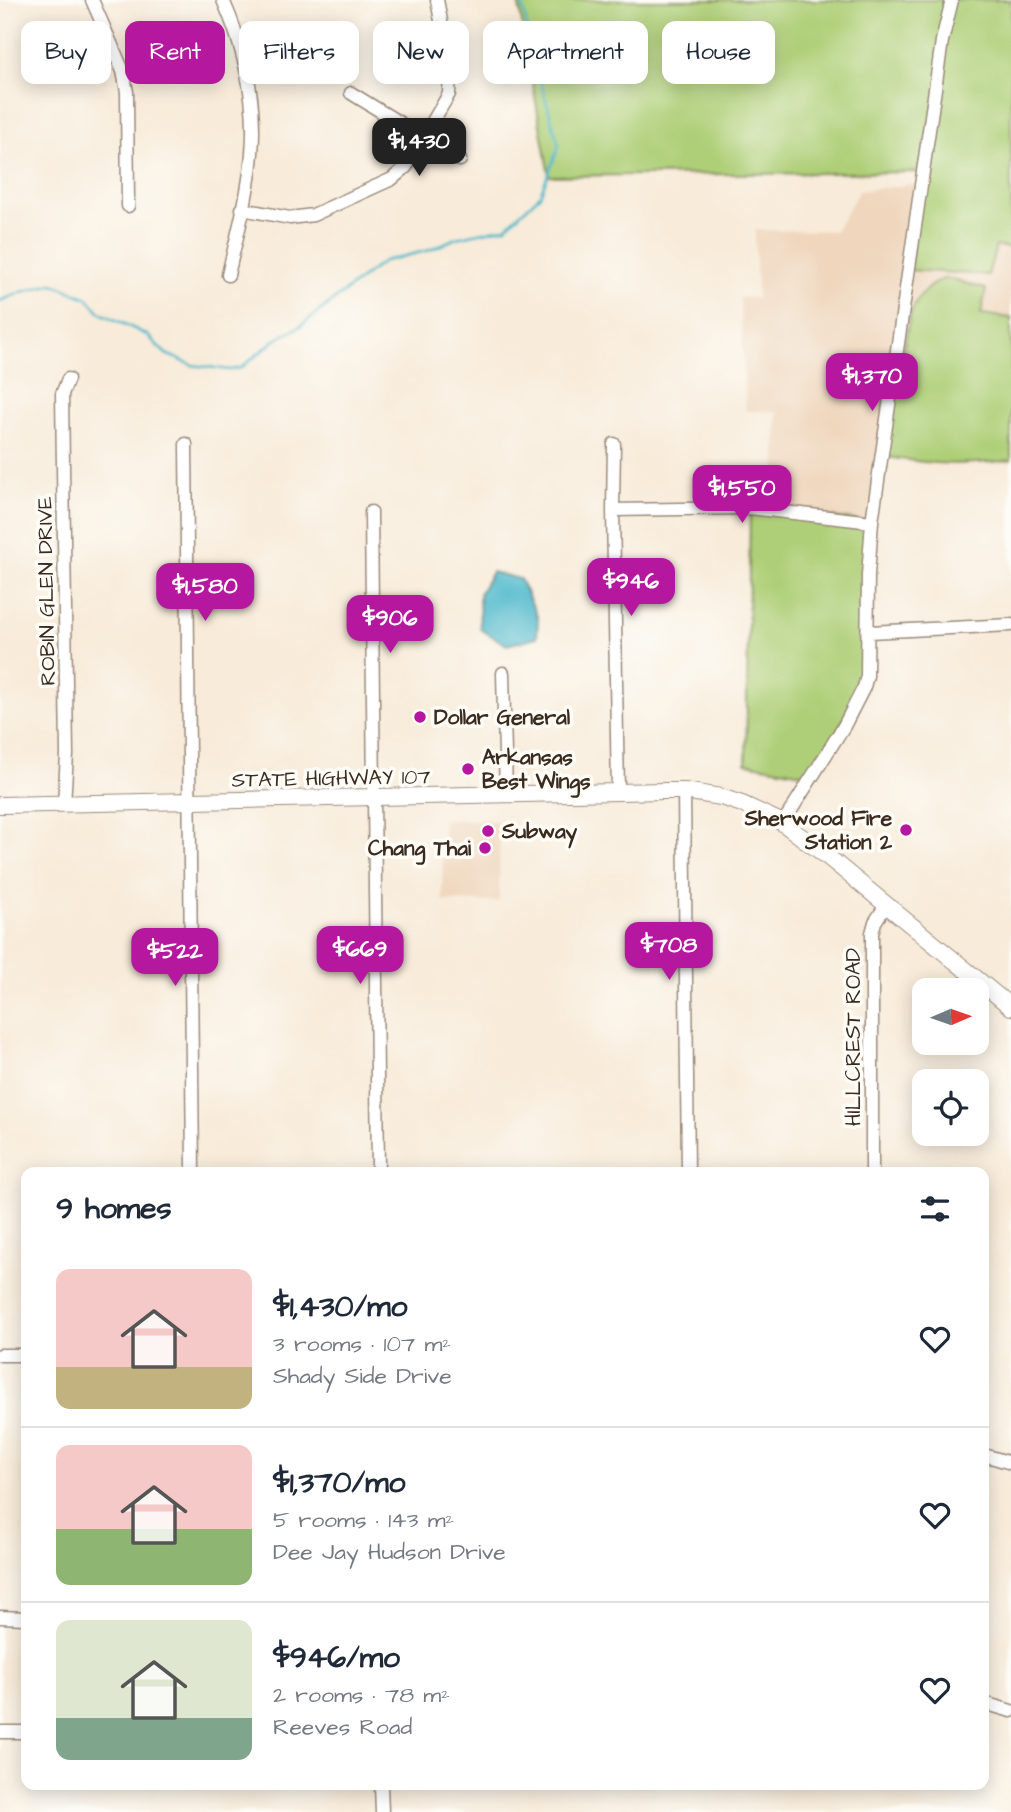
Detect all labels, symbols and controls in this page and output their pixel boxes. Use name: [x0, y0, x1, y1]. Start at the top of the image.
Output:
chip: Buy: [21, 21, 111, 84]
chip: Rent: [125, 21, 225, 84]
chip: Filters: [239, 21, 359, 84]
chip: New: [373, 21, 469, 84]
chip: Apartment: [483, 21, 648, 84]
chip: House: [662, 21, 775, 84]
pin: $1,430: [362, 118, 476, 178]
text: $1,430: [388, 125, 450, 157]
pin: $1,370: [815, 354, 929, 413]
text: $1,370: [842, 360, 902, 392]
pin: $1,550: [685, 466, 799, 525]
text: $1,550: [709, 472, 775, 504]
street label: ROBIN GLEN DRIVE: [30, 496, 63, 686]
pin: $946: [590, 558, 672, 618]
pin: $1,580: [148, 564, 262, 623]
text: $946: [603, 565, 659, 597]
text: $1,580: [172, 570, 238, 602]
pin: $906: [349, 596, 431, 655]
text: $906: [363, 602, 417, 634]
place label: Dollar General: [434, 703, 571, 732]
marker: Dollar General: [412, 709, 428, 725]
place label: Arkansas Best Wings: [482, 743, 591, 798]
marker: Arkansas Best Wings: [460, 761, 476, 777]
street label: STATE HIGHWAY 107: [231, 762, 431, 795]
place label: Sherwood Fire Station 2: [744, 804, 893, 857]
place label: Subway: [501, 817, 578, 849]
marker: Sherwood Fire Station 2: [898, 822, 914, 838]
marker: Subway: [480, 823, 496, 839]
place label: Chang Thai: [368, 834, 472, 865]
marker: Chang Thai: [477, 840, 493, 856]
pin: $708: [628, 922, 710, 982]
pin: $669: [319, 926, 401, 986]
pin: $522: [134, 928, 216, 988]
text: $708: [641, 929, 697, 961]
text: $669: [333, 933, 387, 965]
text: $522: [147, 935, 203, 967]
street label: HILLCREST ROAD: [839, 947, 868, 1126]
north arrow: [912, 978, 989, 1055]
map controls: [912, 978, 989, 1146]
button: locate: [912, 1069, 989, 1146]
text: 9 homes: [56, 1188, 171, 1230]
icon: filters: [916, 1190, 954, 1228]
text: $1,430/mo: [273, 1286, 407, 1328]
icon: home: [112, 1297, 196, 1381]
icon: heart: [916, 1320, 954, 1358]
text: 3 rooms · 107 m²: [273, 1328, 451, 1360]
text: Shady Side Drive: [273, 1360, 452, 1392]
text: $1,370/mo: [273, 1462, 405, 1504]
icon: home: [112, 1473, 196, 1557]
icon: heart: [916, 1496, 954, 1534]
text: 5 rooms · 143 m²: [273, 1504, 454, 1536]
text: Dee Jay Hudson Drive: [273, 1536, 506, 1568]
text: $946/mo: [273, 1637, 400, 1679]
icon: home: [112, 1648, 196, 1732]
icon: heart: [916, 1671, 954, 1709]
text: 2 rooms · 78 m²: [273, 1679, 450, 1711]
text: Reeves Road: [273, 1711, 412, 1743]

